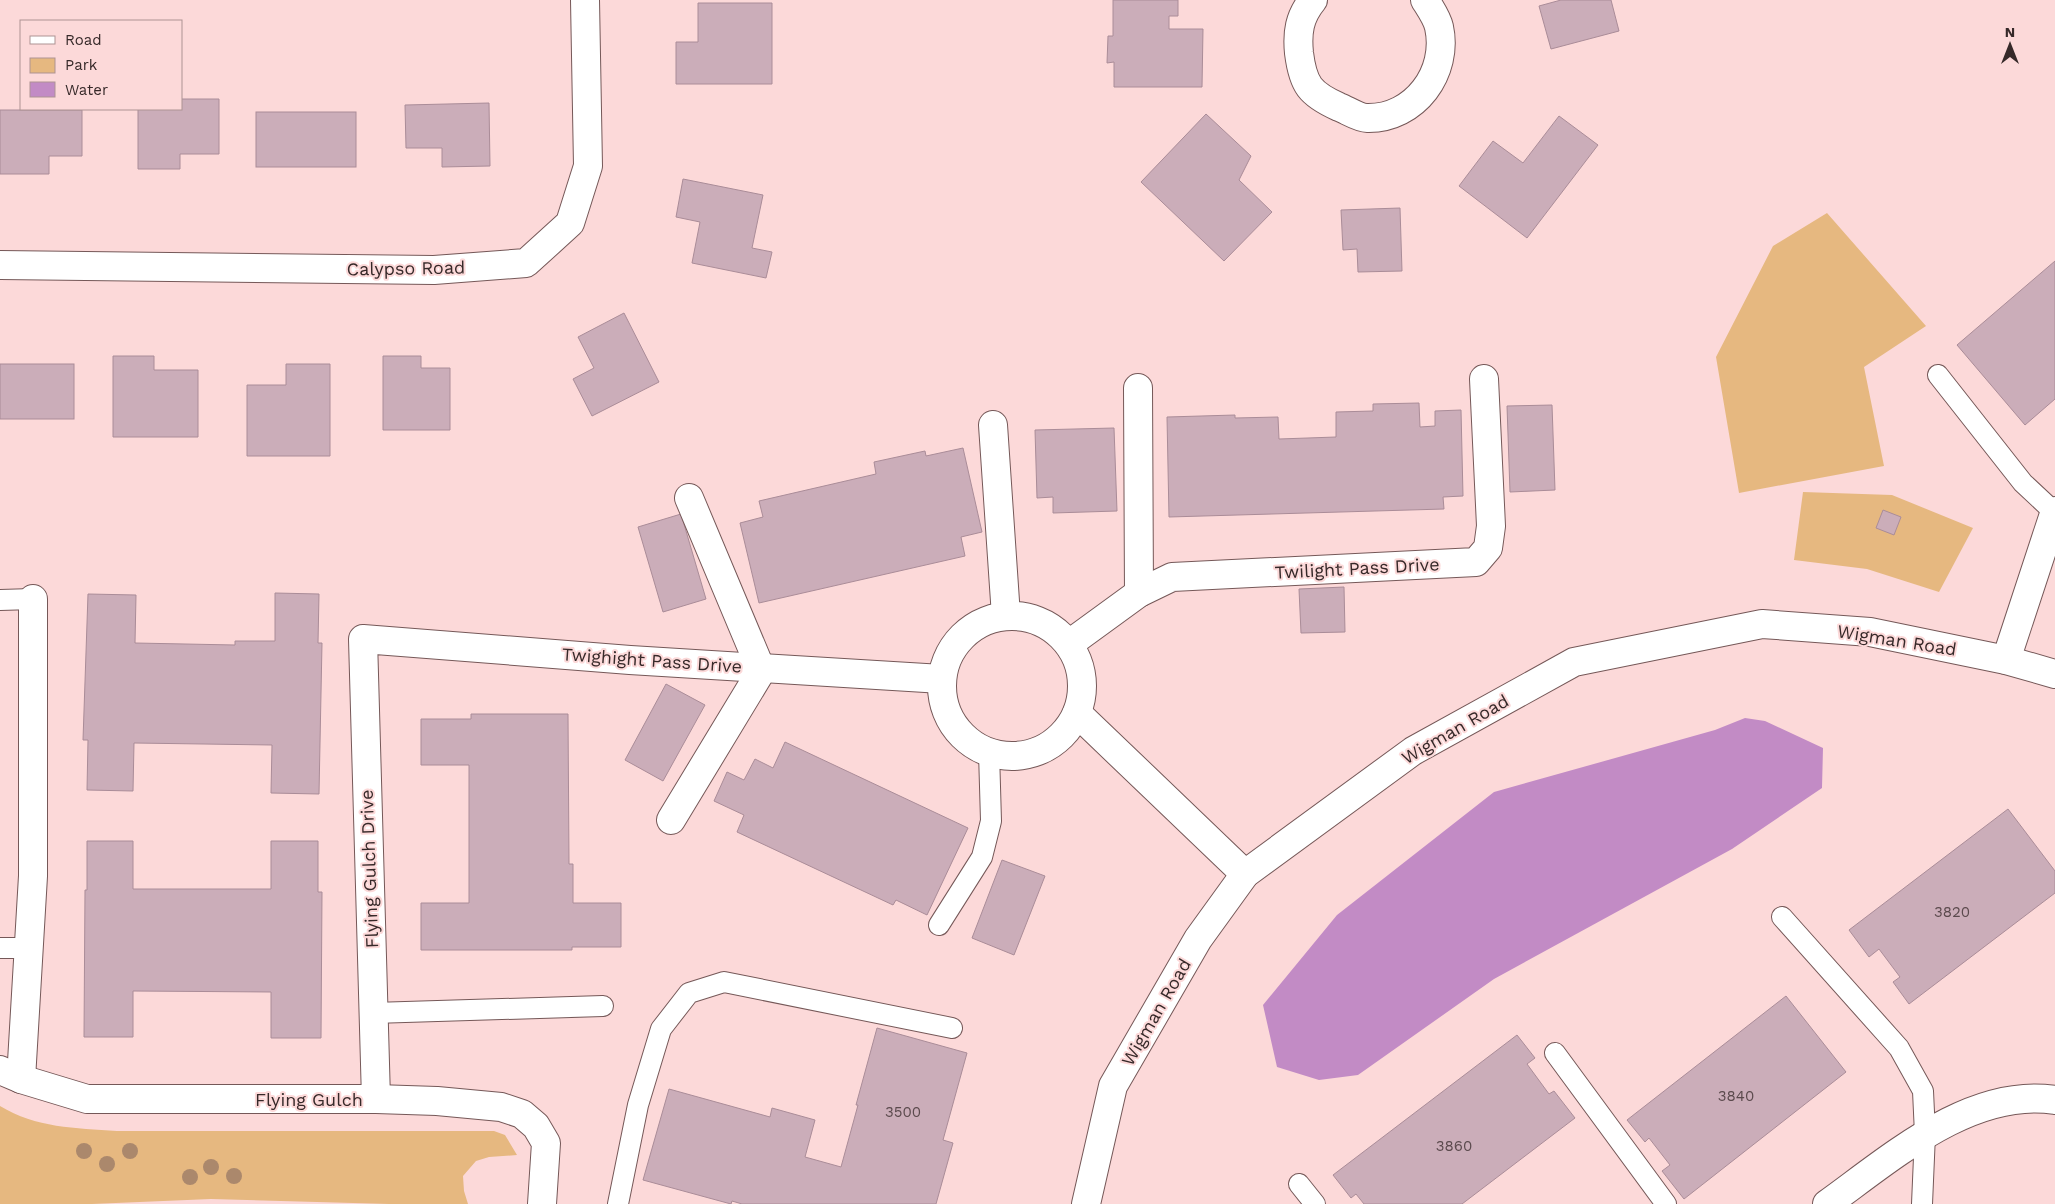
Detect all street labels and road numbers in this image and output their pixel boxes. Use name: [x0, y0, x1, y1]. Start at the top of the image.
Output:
street label: Calypso Road: [347, 256, 465, 280]
street label: Twilight Pass Drive: [1274, 553, 1440, 583]
street label: Wigman Road: [1836, 620, 1958, 660]
street label: Twighight Pass Drive: [561, 643, 743, 677]
street label: Wigman Road: [1398, 690, 1512, 768]
street label: Flying Gulch Drive: [356, 789, 382, 949]
street label: Wigman Road: [1117, 955, 1195, 1069]
street label: Flying Gulch: [255, 1089, 363, 1110]

